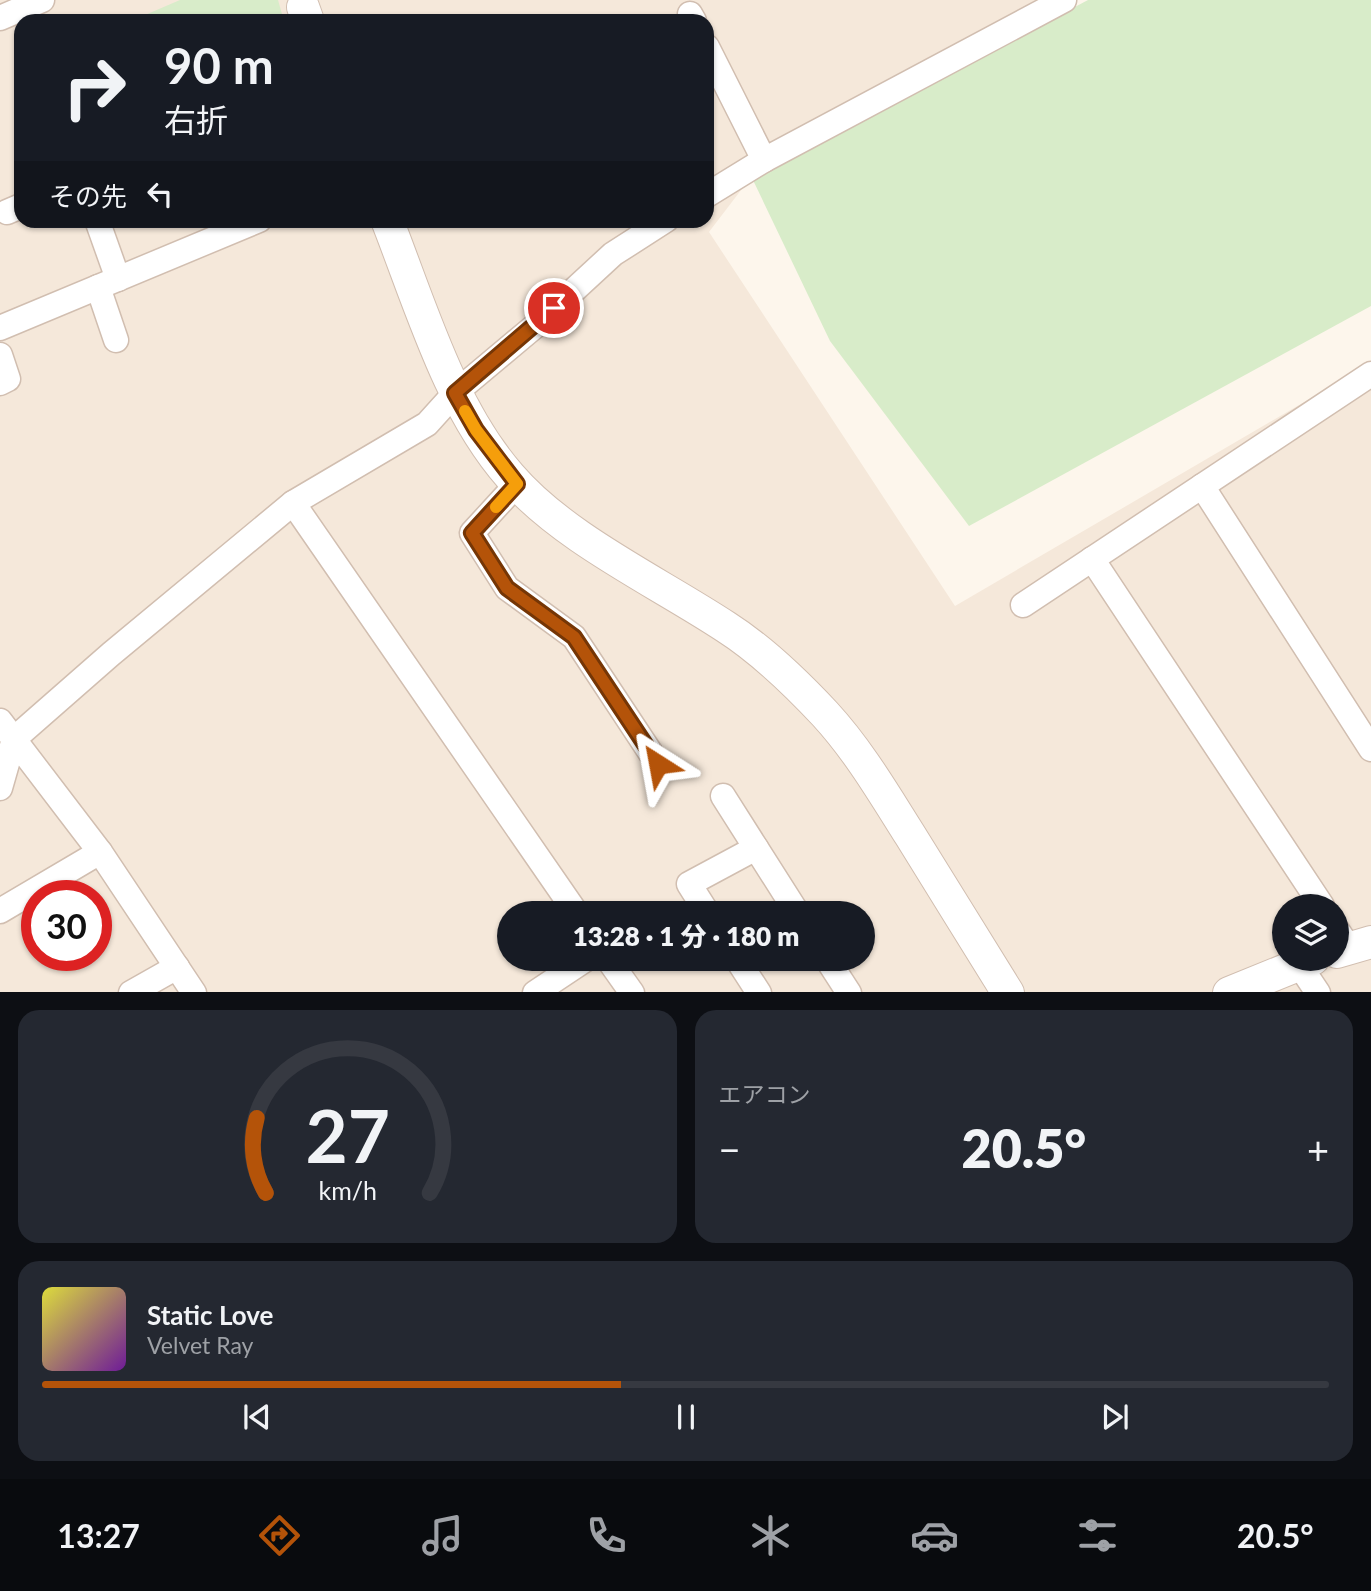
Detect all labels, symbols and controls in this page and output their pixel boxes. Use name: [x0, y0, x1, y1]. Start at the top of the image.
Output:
text: 90 m: [164, 36, 274, 94]
icon: right: [49, 42, 140, 133]
text: 右折: [164, 100, 228, 139]
icon: left: [141, 175, 179, 213]
text: その先: [49, 180, 127, 212]
pin: [524, 278, 584, 338]
icon: arrive: [535, 289, 573, 327]
position arrow: [621, 727, 695, 801]
speed limit sign: 30: [21, 880, 112, 971]
map controls: [1272, 894, 1349, 971]
button: layers: [1272, 894, 1349, 971]
text: 13:28 · 1 分 · 180 m: [573, 920, 799, 952]
text: エアコン: [719, 1080, 811, 1108]
text: 27: [305, 1091, 389, 1179]
text: 20.5°: [961, 1117, 1086, 1179]
text: −: [719, 1126, 741, 1172]
text: +: [1307, 1126, 1329, 1172]
text: km/h: [318, 1174, 377, 1204]
text: Static Love: [147, 1299, 274, 1331]
text: Velvet Ray: [147, 1331, 253, 1359]
icon: previous: [238, 1398, 276, 1436]
icon: pause: [667, 1398, 705, 1436]
icon: next: [1096, 1398, 1134, 1436]
icon: directions: [255, 1511, 304, 1560]
icon: music: [418, 1511, 467, 1560]
icon: phone: [582, 1511, 631, 1560]
icon: climate: [746, 1511, 795, 1560]
icon: car: [910, 1511, 959, 1560]
icon: filters: [1073, 1511, 1122, 1560]
text: 13:27: [57, 1516, 140, 1555]
text: 20.5°: [1237, 1516, 1314, 1555]

